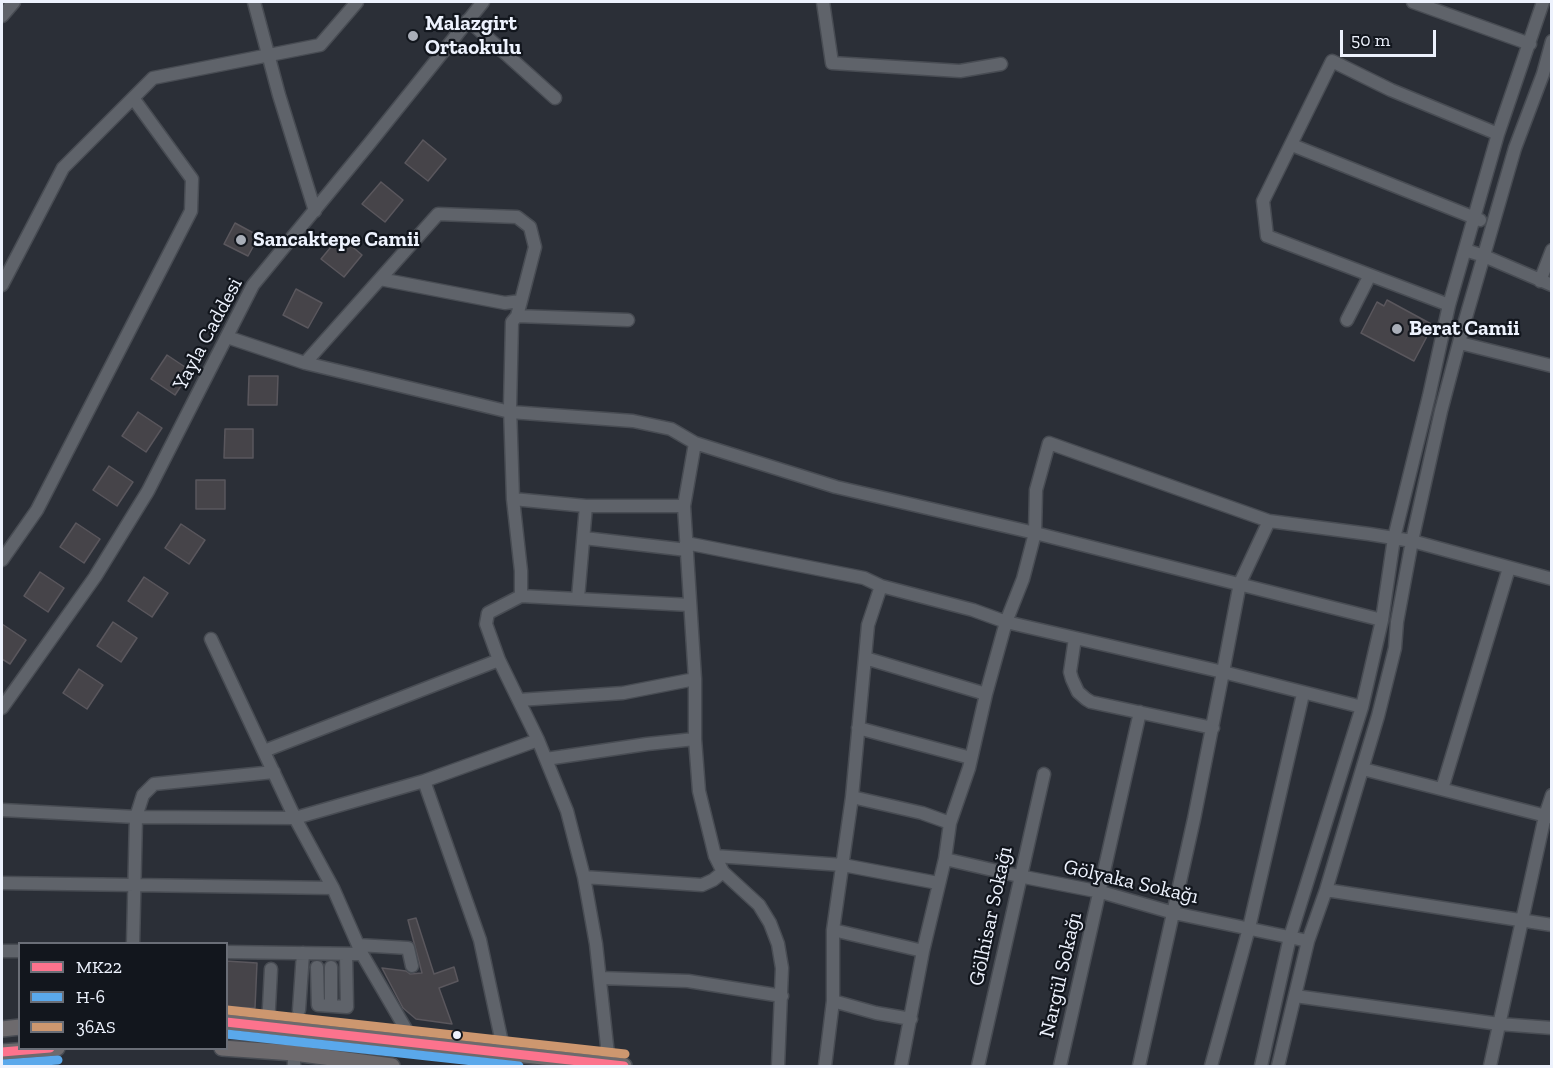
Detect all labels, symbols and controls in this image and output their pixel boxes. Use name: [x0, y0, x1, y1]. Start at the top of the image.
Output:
place label: Malazgirt Ortaokulu: [425, 11, 521, 61]
scale bar: [1343, 18, 1439, 56]
marker: Malazgirt Ortaokulu: [406, 29, 420, 43]
text: 50 m: [1351, 29, 1390, 51]
place label: Sancaktepe Camii: [253, 227, 420, 253]
marker: Sancaktepe Camii: [234, 233, 248, 247]
street label: Yayla Caddesi: [168, 273, 248, 395]
place label: Berat Camii: [1409, 316, 1519, 342]
marker: Berat Camii: [1390, 322, 1404, 336]
street label: Gölhisar Sokağı: [964, 844, 1018, 988]
street label: Gölyaka Sokağı: [1061, 854, 1201, 910]
street label: Nargül Sokağı: [1034, 910, 1088, 1040]
legend: [18, 942, 228, 1050]
text: MK22: [76, 956, 122, 978]
text: H-6: [76, 986, 105, 1008]
text: 36AS: [76, 1016, 116, 1038]
unlabelled marker: [451, 1029, 463, 1041]

